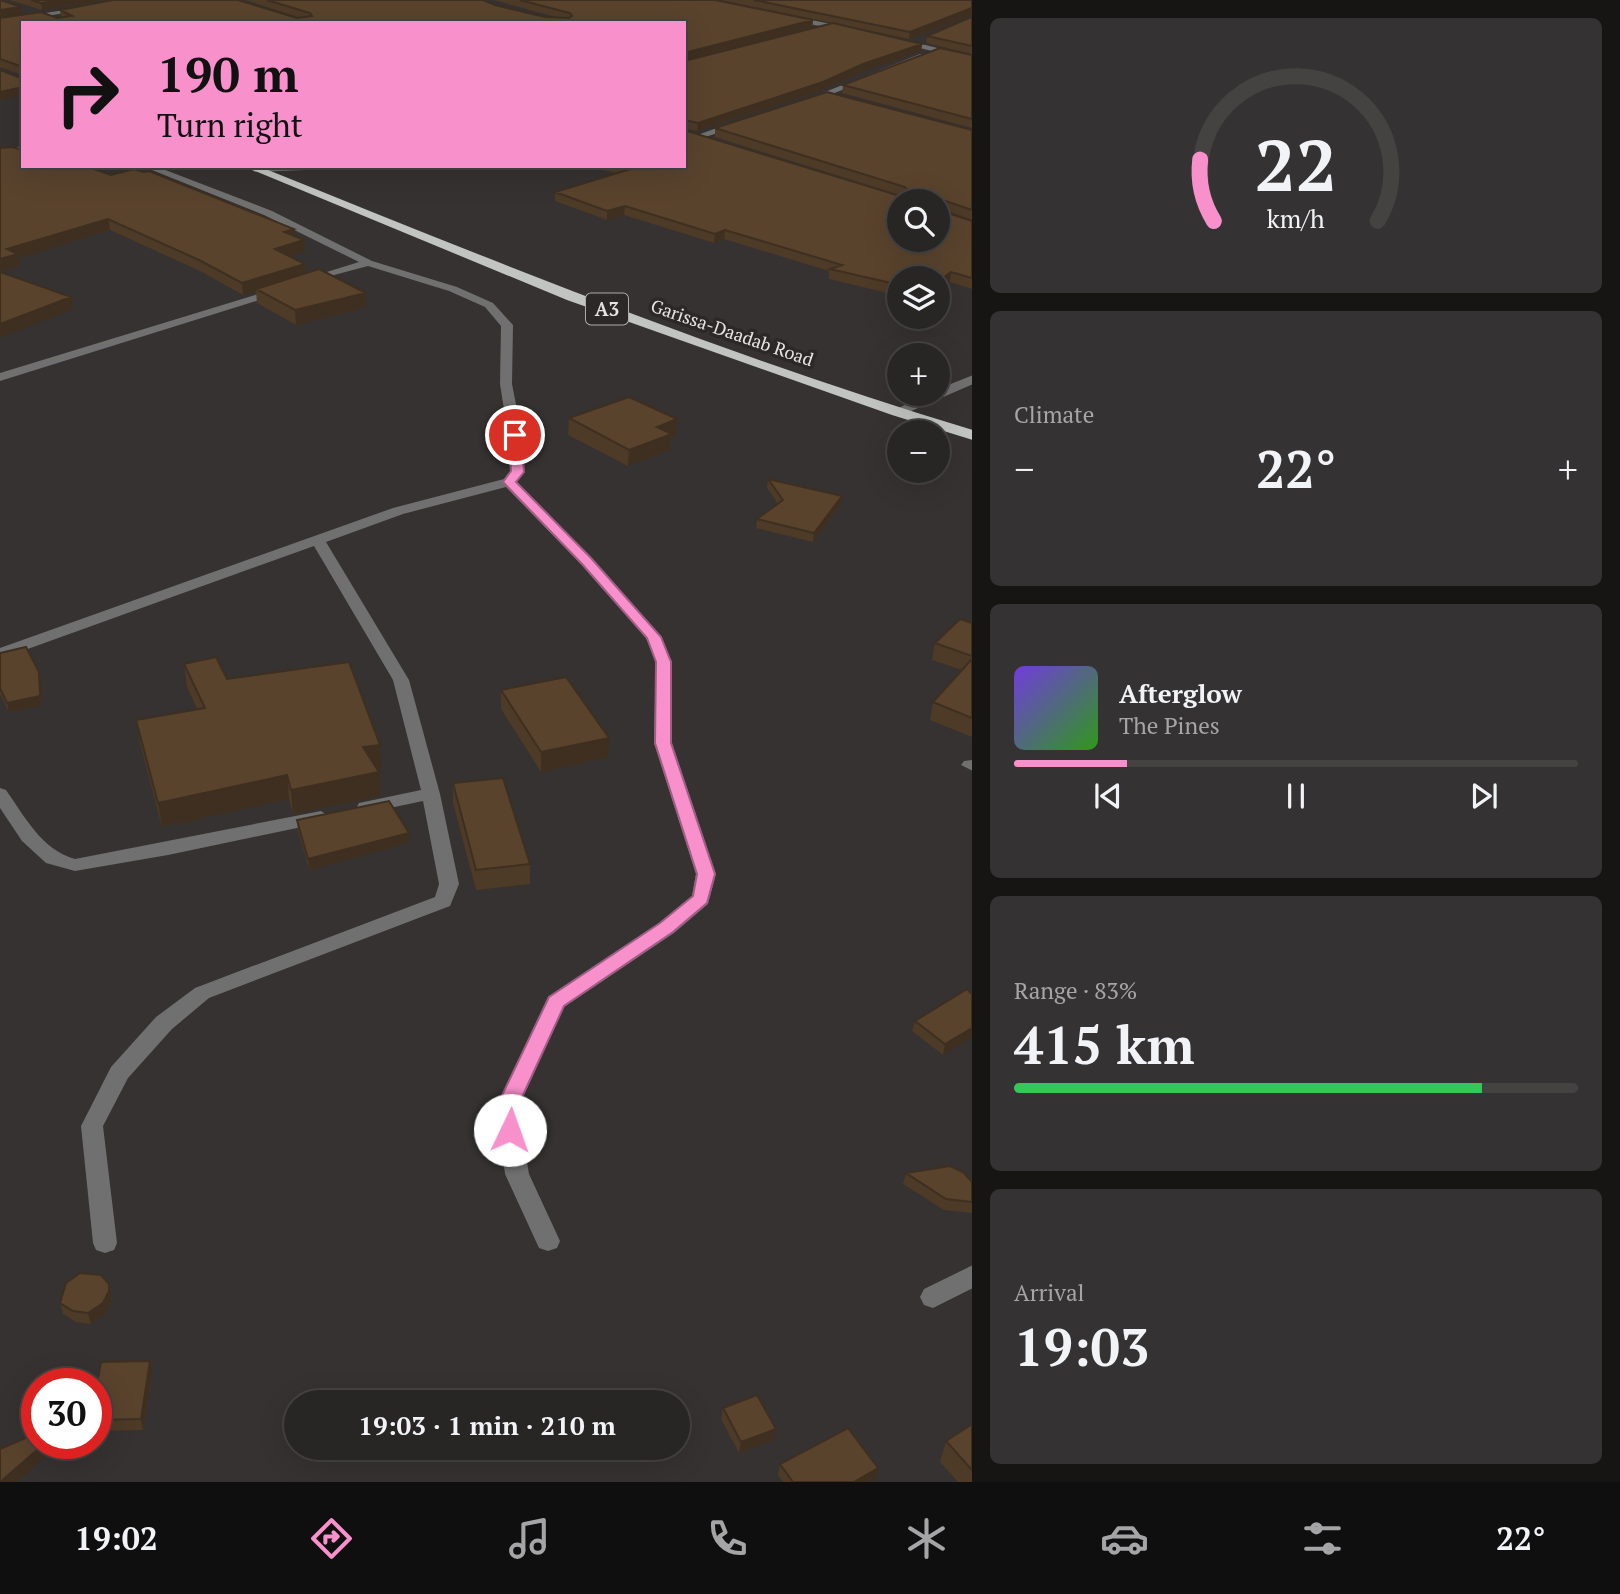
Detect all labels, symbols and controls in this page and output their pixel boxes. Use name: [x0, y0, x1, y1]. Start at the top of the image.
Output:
text: 190 m: [157, 41, 299, 106]
icon: right: [42, 49, 133, 140]
text: Turn right: [157, 104, 303, 146]
text: 22: [1255, 116, 1337, 213]
map controls: [887, 189, 950, 483]
button: search: [887, 189, 950, 252]
text: km/h: [1267, 202, 1325, 235]
button: layers: [887, 266, 950, 329]
street label: Garissa-Daadab Road: [648, 293, 817, 371]
road number: A3: [586, 294, 628, 324]
button: +: [887, 343, 950, 406]
text: Climate: [1014, 399, 1094, 430]
pin: [485, 405, 545, 465]
icon: arrive: [496, 416, 534, 454]
button: −: [887, 420, 950, 483]
text: 22°: [1256, 434, 1336, 503]
text: −: [1014, 444, 1034, 494]
text: +: [1558, 444, 1578, 494]
text: Afterglow: [1119, 676, 1242, 710]
text: The Pines: [1119, 710, 1220, 741]
icon: previous: [1089, 777, 1127, 815]
icon: pause: [1277, 777, 1315, 815]
icon: next: [1465, 777, 1503, 815]
text: Range · 83%: [1014, 975, 1137, 1006]
text: 415 km: [1014, 1010, 1195, 1079]
position arrow: [473, 1093, 547, 1167]
text: Arrival: [1014, 1277, 1085, 1308]
text: 19:03: [1014, 1312, 1149, 1381]
speed limit sign: 30: [21, 1368, 112, 1459]
text: 19:03 · 1 min · 210 m: [358, 1408, 616, 1442]
icon: directions: [307, 1514, 356, 1563]
icon: music: [505, 1514, 554, 1563]
icon: phone: [703, 1514, 752, 1563]
icon: climate: [902, 1514, 951, 1563]
icon: car: [1100, 1514, 1149, 1563]
icon: filters: [1298, 1514, 1347, 1563]
text: 19:02: [75, 1517, 158, 1559]
text: 22°: [1496, 1517, 1545, 1559]

